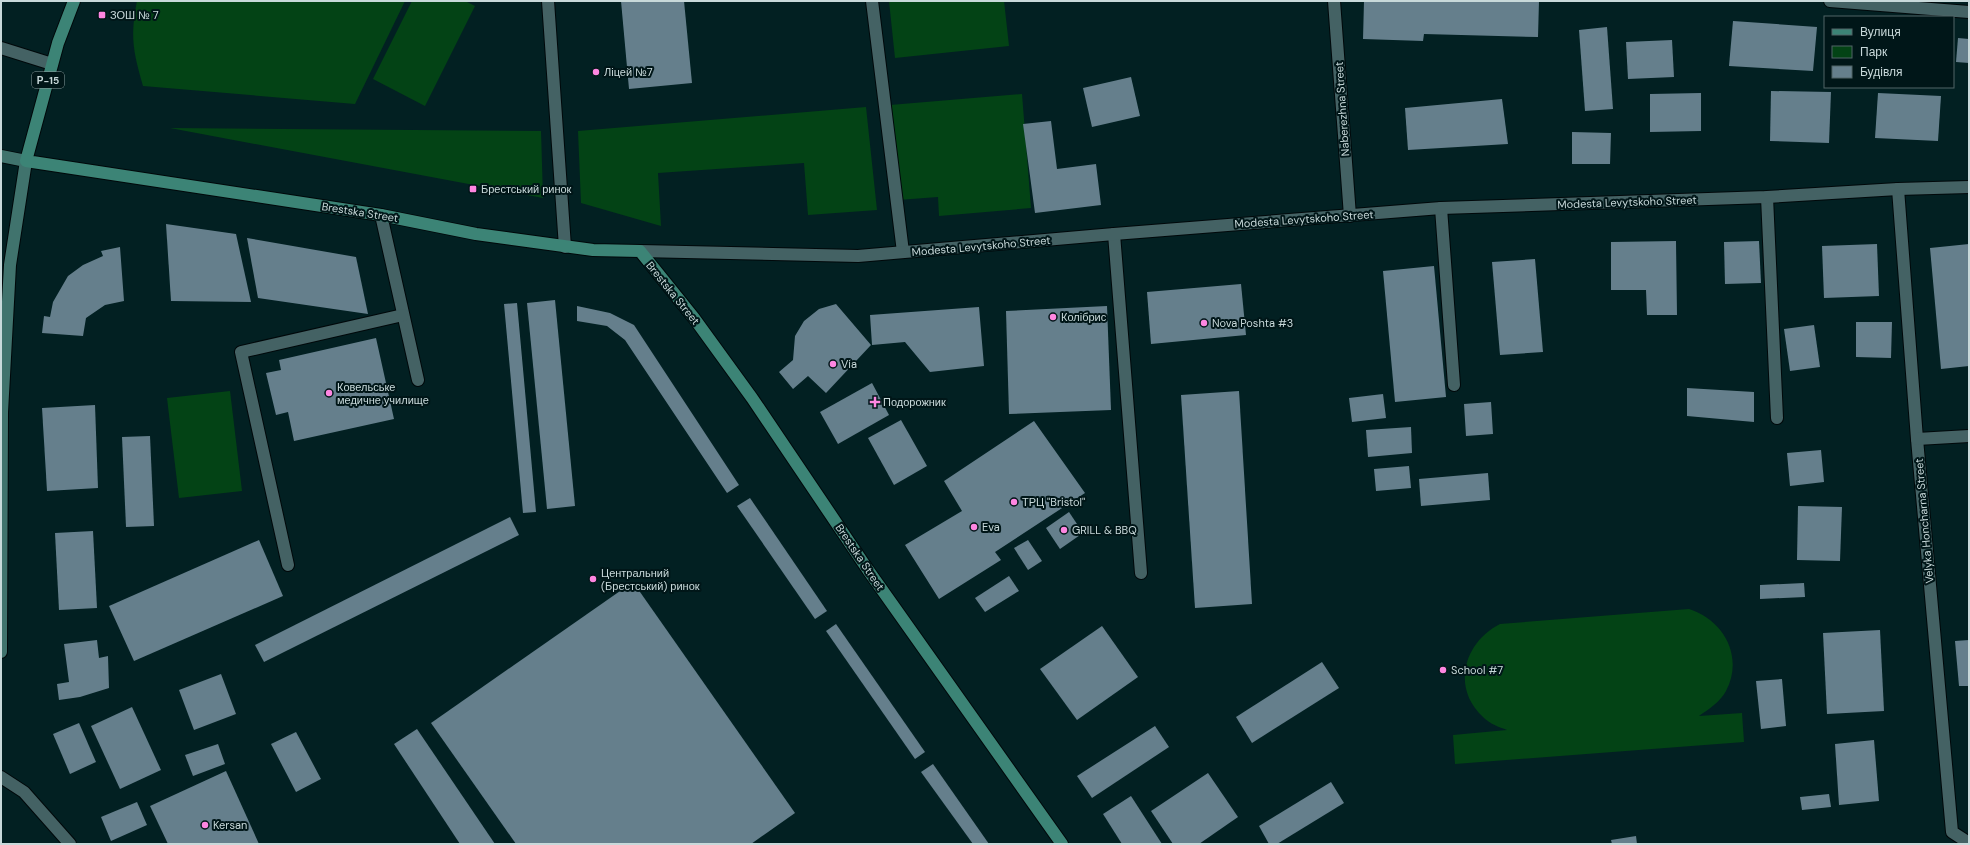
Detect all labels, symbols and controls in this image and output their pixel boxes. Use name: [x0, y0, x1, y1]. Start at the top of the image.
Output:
place label: ЗОШ № 7: [110, 8, 159, 22]
marker: ЗОШ № 7: [97, 10, 107, 20]
legend: [1824, 16, 1954, 88]
text: Вулиця: [1860, 24, 1901, 40]
text: Парк: [1860, 44, 1888, 60]
street label: Naberezhna Street: [1332, 61, 1352, 157]
text: Будівля: [1860, 64, 1902, 80]
place label: Ліцей №7: [604, 65, 653, 79]
marker: Ліцей №7: [591, 67, 601, 77]
road number: Р-15: [32, 72, 64, 88]
place label: Брестський ринок: [481, 182, 572, 196]
marker: Брестський ринок: [468, 184, 478, 194]
street label: Modesta Levytskoho Street: [1557, 193, 1697, 211]
street label: Brestska Street: [321, 199, 399, 225]
street label: Modesta Levytskoho Street: [1234, 207, 1374, 231]
street label: Modesta Levytskoho Street: [911, 233, 1051, 259]
street label: Brestska Street: [643, 258, 703, 328]
place label: Колібрис: [1061, 310, 1107, 324]
marker: Колібрис: [1048, 312, 1058, 322]
place label: Nova Poshta #3: [1212, 316, 1293, 330]
marker: Nova Poshta #3: [1199, 318, 1209, 328]
place label: Via: [841, 357, 857, 371]
marker: Via: [828, 359, 838, 369]
place label: Ковельське медичне училище: [337, 380, 429, 407]
marker: Ковельське медичне училище: [324, 388, 334, 398]
place label: Подорожник: [883, 395, 946, 409]
marker: Подорожник: [870, 397, 880, 407]
street label: Velyka Honcharna Street: [1912, 458, 1936, 584]
place label: ТРЦ "Bristol": [1022, 495, 1085, 509]
marker: ТРЦ "Bristol": [1009, 497, 1019, 507]
place label: Eva: [982, 520, 1000, 534]
street label: Brestska Street: [833, 521, 887, 593]
marker: Eva: [969, 522, 979, 532]
place label: GRILL & BBQ: [1072, 523, 1137, 537]
marker: GRILL & BBQ: [1059, 525, 1069, 535]
place label: Центральний (Брестський) ринок: [601, 566, 700, 593]
marker: Центральний (Брестський) ринок: [588, 574, 598, 584]
place label: School #7: [1451, 663, 1503, 677]
marker: School #7: [1438, 665, 1448, 675]
place label: Kersan: [213, 818, 247, 832]
marker: Kersan: [200, 820, 210, 830]

